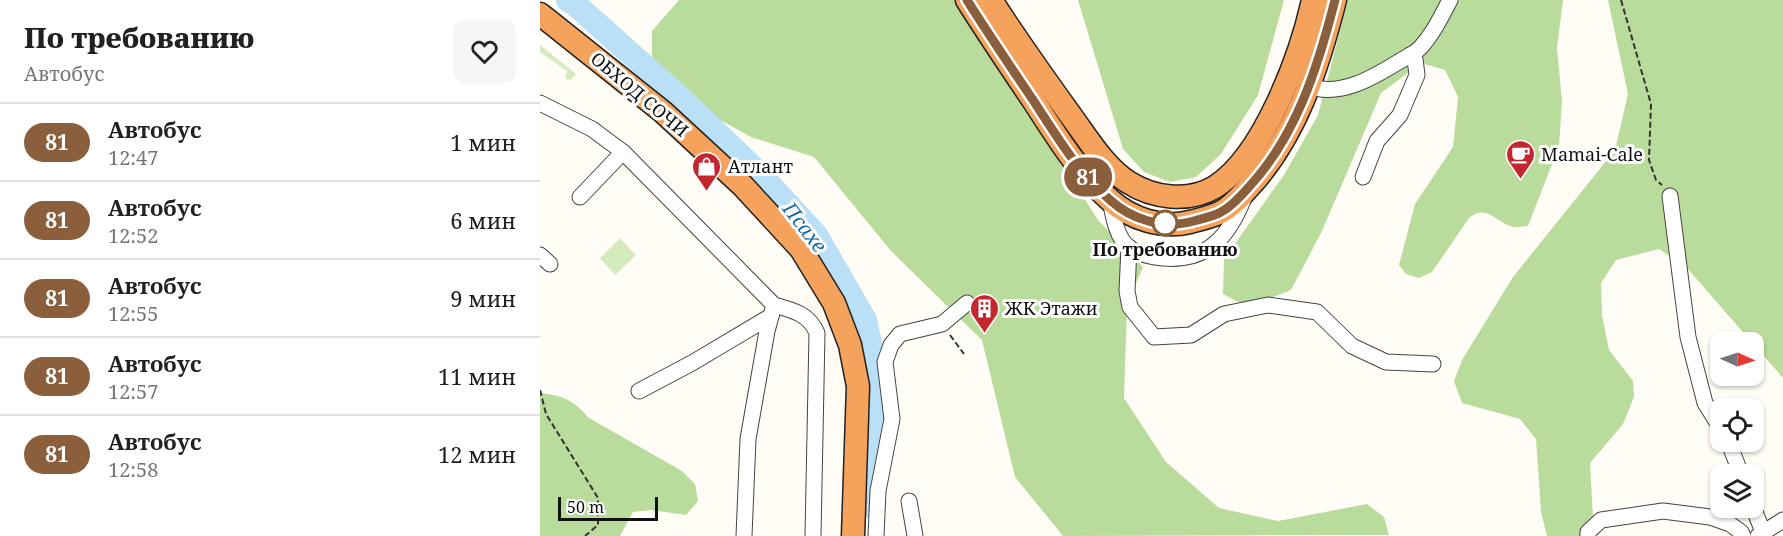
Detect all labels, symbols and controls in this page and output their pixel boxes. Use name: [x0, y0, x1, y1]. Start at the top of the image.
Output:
text: По требованию: [24, 18, 254, 56]
button: heart: [453, 20, 516, 83]
street label: ОБХОД СОЧИ: [586, 46, 694, 142]
text: Автобус: [24, 60, 104, 87]
text: Автобус: [108, 114, 201, 144]
text: 1 мин: [450, 127, 516, 157]
text: 81: [45, 128, 69, 156]
cafe icon: Mamai-Cale: [1504, 138, 1536, 180]
place label: Mamai-Cale: [1541, 142, 1643, 166]
text: 12:47: [108, 144, 158, 171]
shop icon: Атлант: [691, 150, 723, 192]
place label: Атлант: [728, 154, 794, 178]
line badge: 81: [1061, 158, 1115, 196]
text: 81: [1076, 163, 1100, 191]
text: Автобус: [108, 192, 201, 222]
water label: Псахе: [776, 195, 833, 258]
text: 6 мин: [450, 205, 516, 235]
text: 81: [45, 206, 69, 234]
marker: По требованию: [1152, 210, 1178, 236]
text: 12:52: [108, 222, 158, 249]
place label: По требованию: [1092, 237, 1238, 261]
text: Автобус: [108, 270, 201, 300]
text: 9 мин: [450, 283, 516, 313]
text: 81: [45, 284, 69, 312]
building icon: ЖК Этажи: [968, 292, 1000, 334]
place label: ЖК Этажи: [1004, 296, 1098, 320]
text: 12:55: [108, 300, 158, 327]
north arrow: [1710, 332, 1764, 386]
map controls: [1710, 332, 1764, 518]
text: Автобус: [108, 348, 201, 378]
text: 11 мин: [438, 361, 516, 391]
text: 81: [45, 362, 69, 390]
text: 12:57: [108, 378, 158, 405]
button: locate: [1710, 398, 1764, 452]
text: Автобус: [108, 426, 201, 456]
text: 12 мин: [438, 439, 516, 469]
text: 81: [45, 440, 69, 468]
text: 12:58: [108, 456, 158, 483]
button: layers: [1710, 464, 1764, 518]
scale bar: [558, 494, 658, 522]
text: 50 m: [567, 496, 604, 518]

